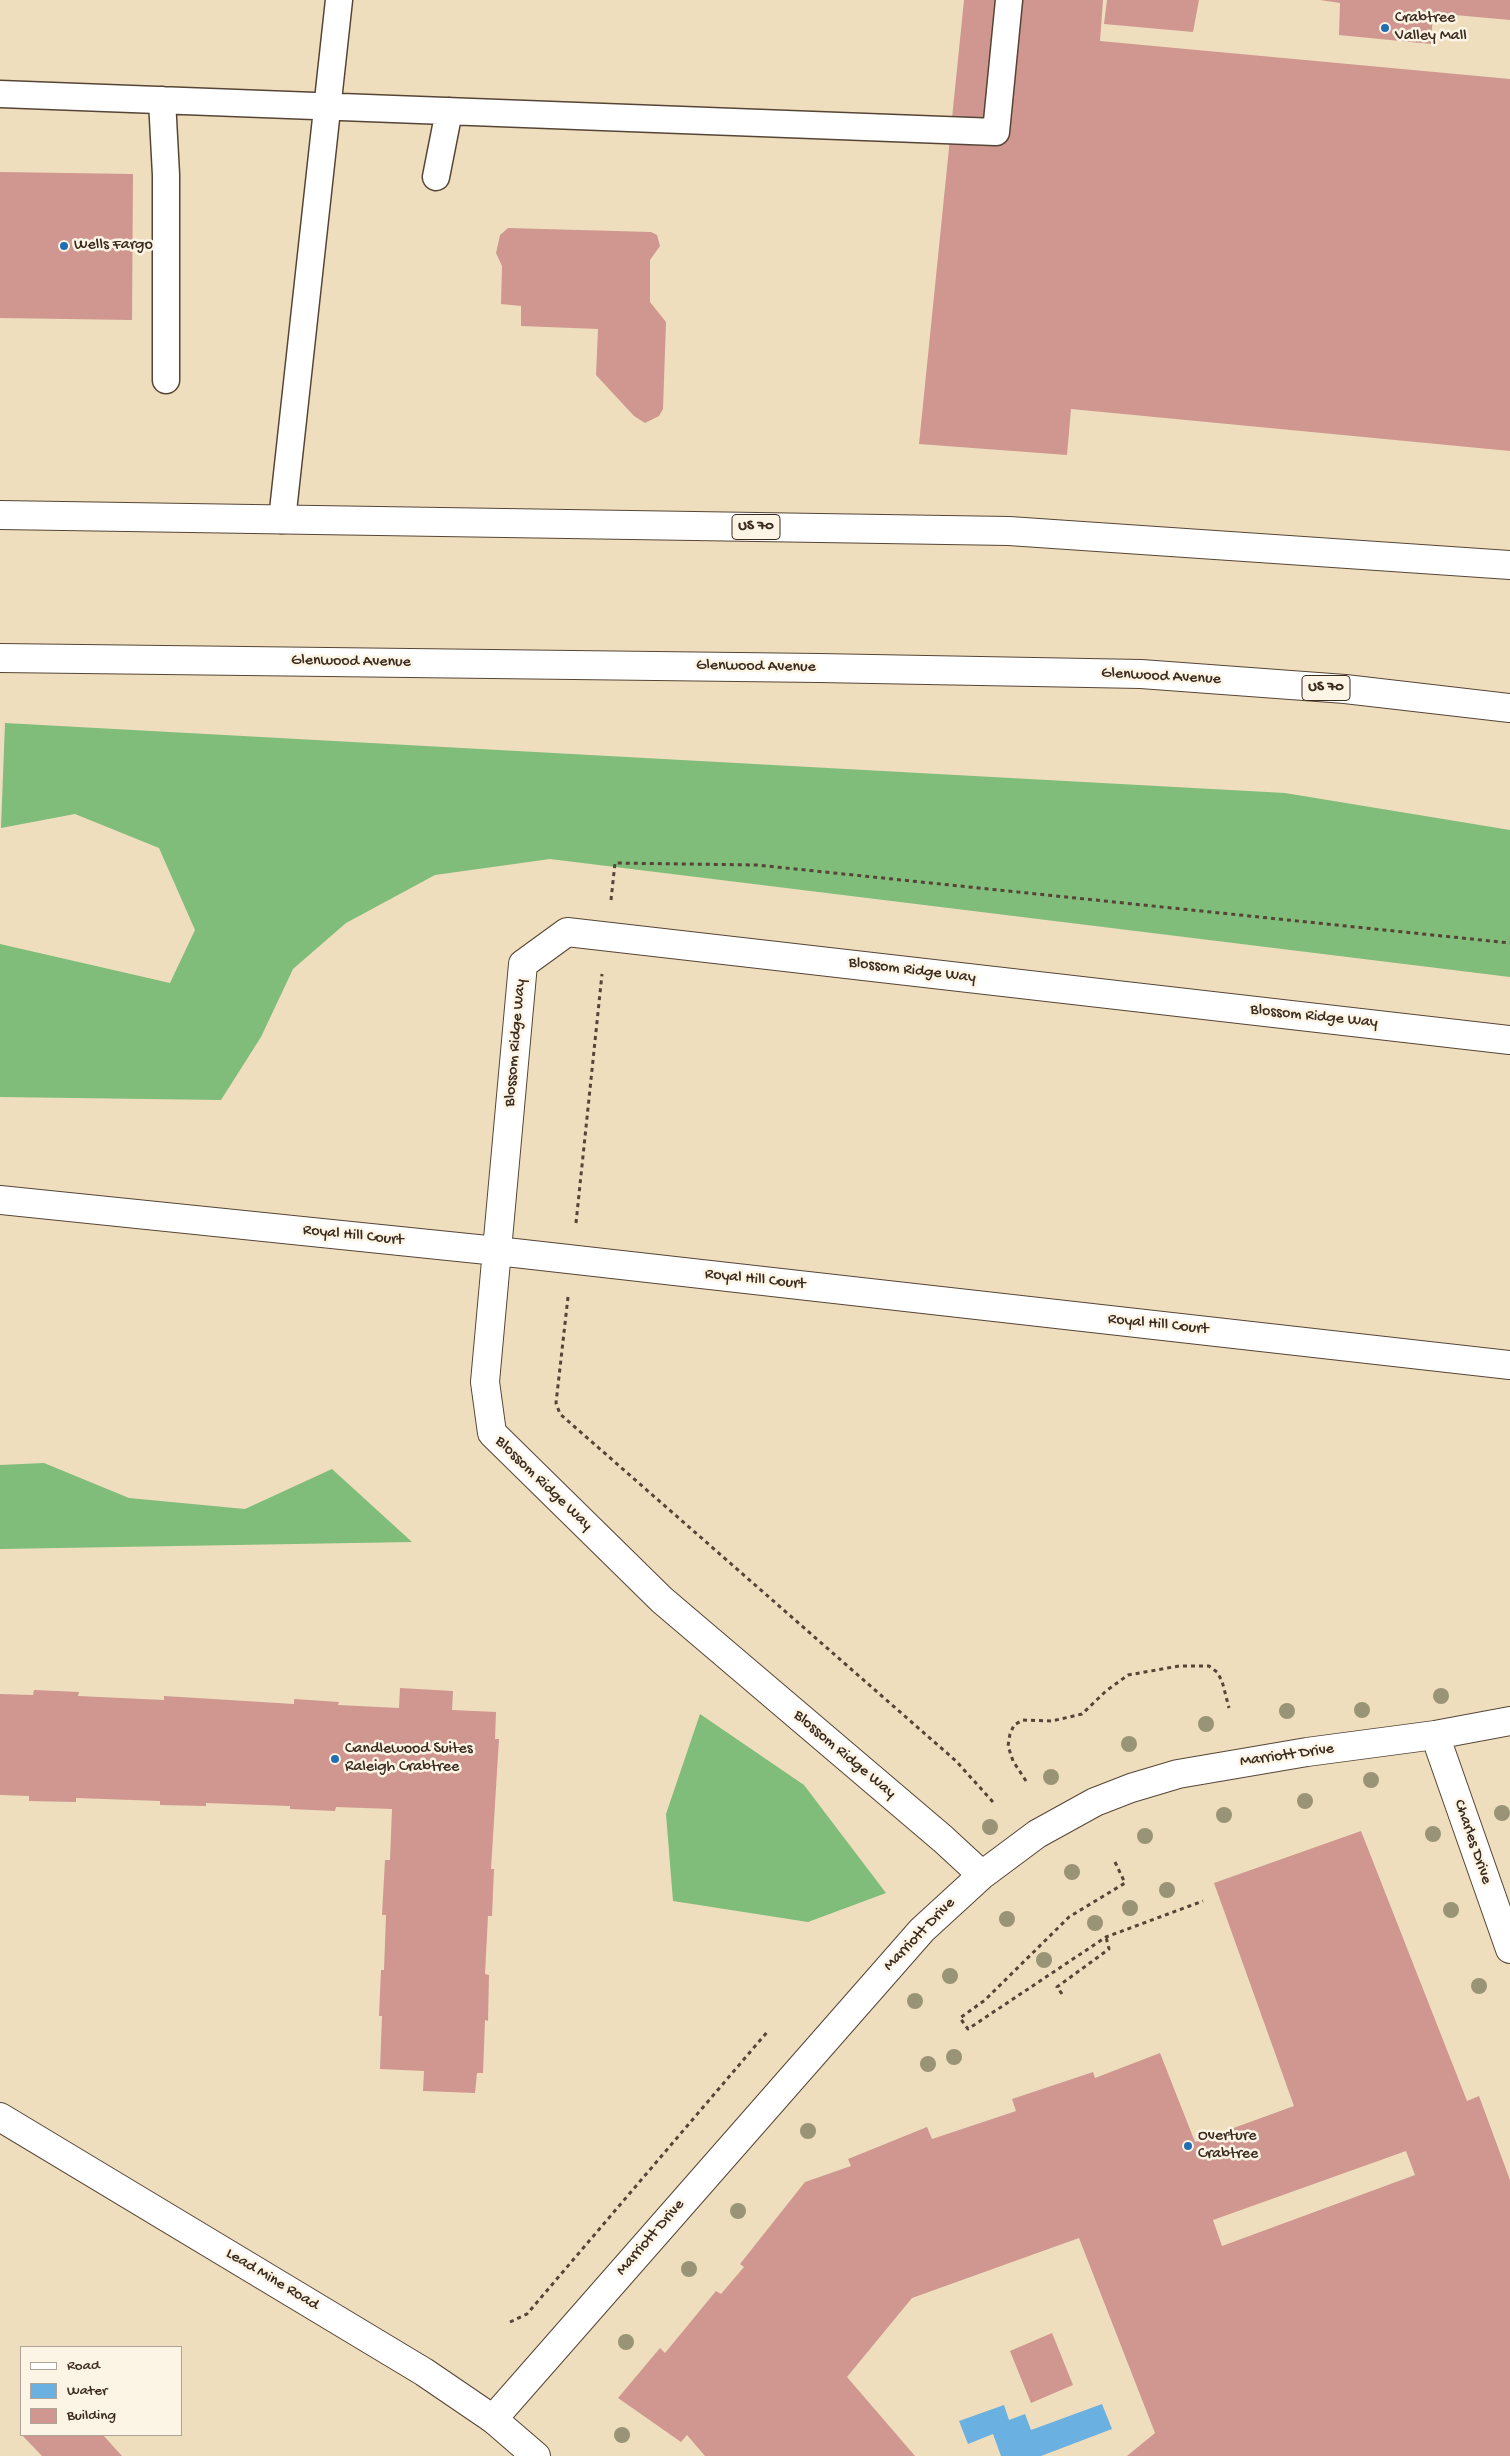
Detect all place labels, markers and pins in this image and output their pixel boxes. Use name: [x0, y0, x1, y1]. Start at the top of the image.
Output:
place label: Crabtree Valley Mall: [1395, 9, 1467, 47]
marker: Crabtree Valley Mall: [1379, 22, 1391, 34]
place label: Wells Fargo: [74, 236, 153, 256]
marker: Wells Fargo: [58, 240, 70, 252]
place label: Candlewood Suites Raleigh Crabtree: [345, 1740, 473, 1778]
marker: Candlewood Suites Raleigh Crabtree: [329, 1753, 341, 1765]
place label: Overture Crabtree: [1198, 2127, 1258, 2165]
marker: Overture Crabtree: [1182, 2140, 1194, 2152]

